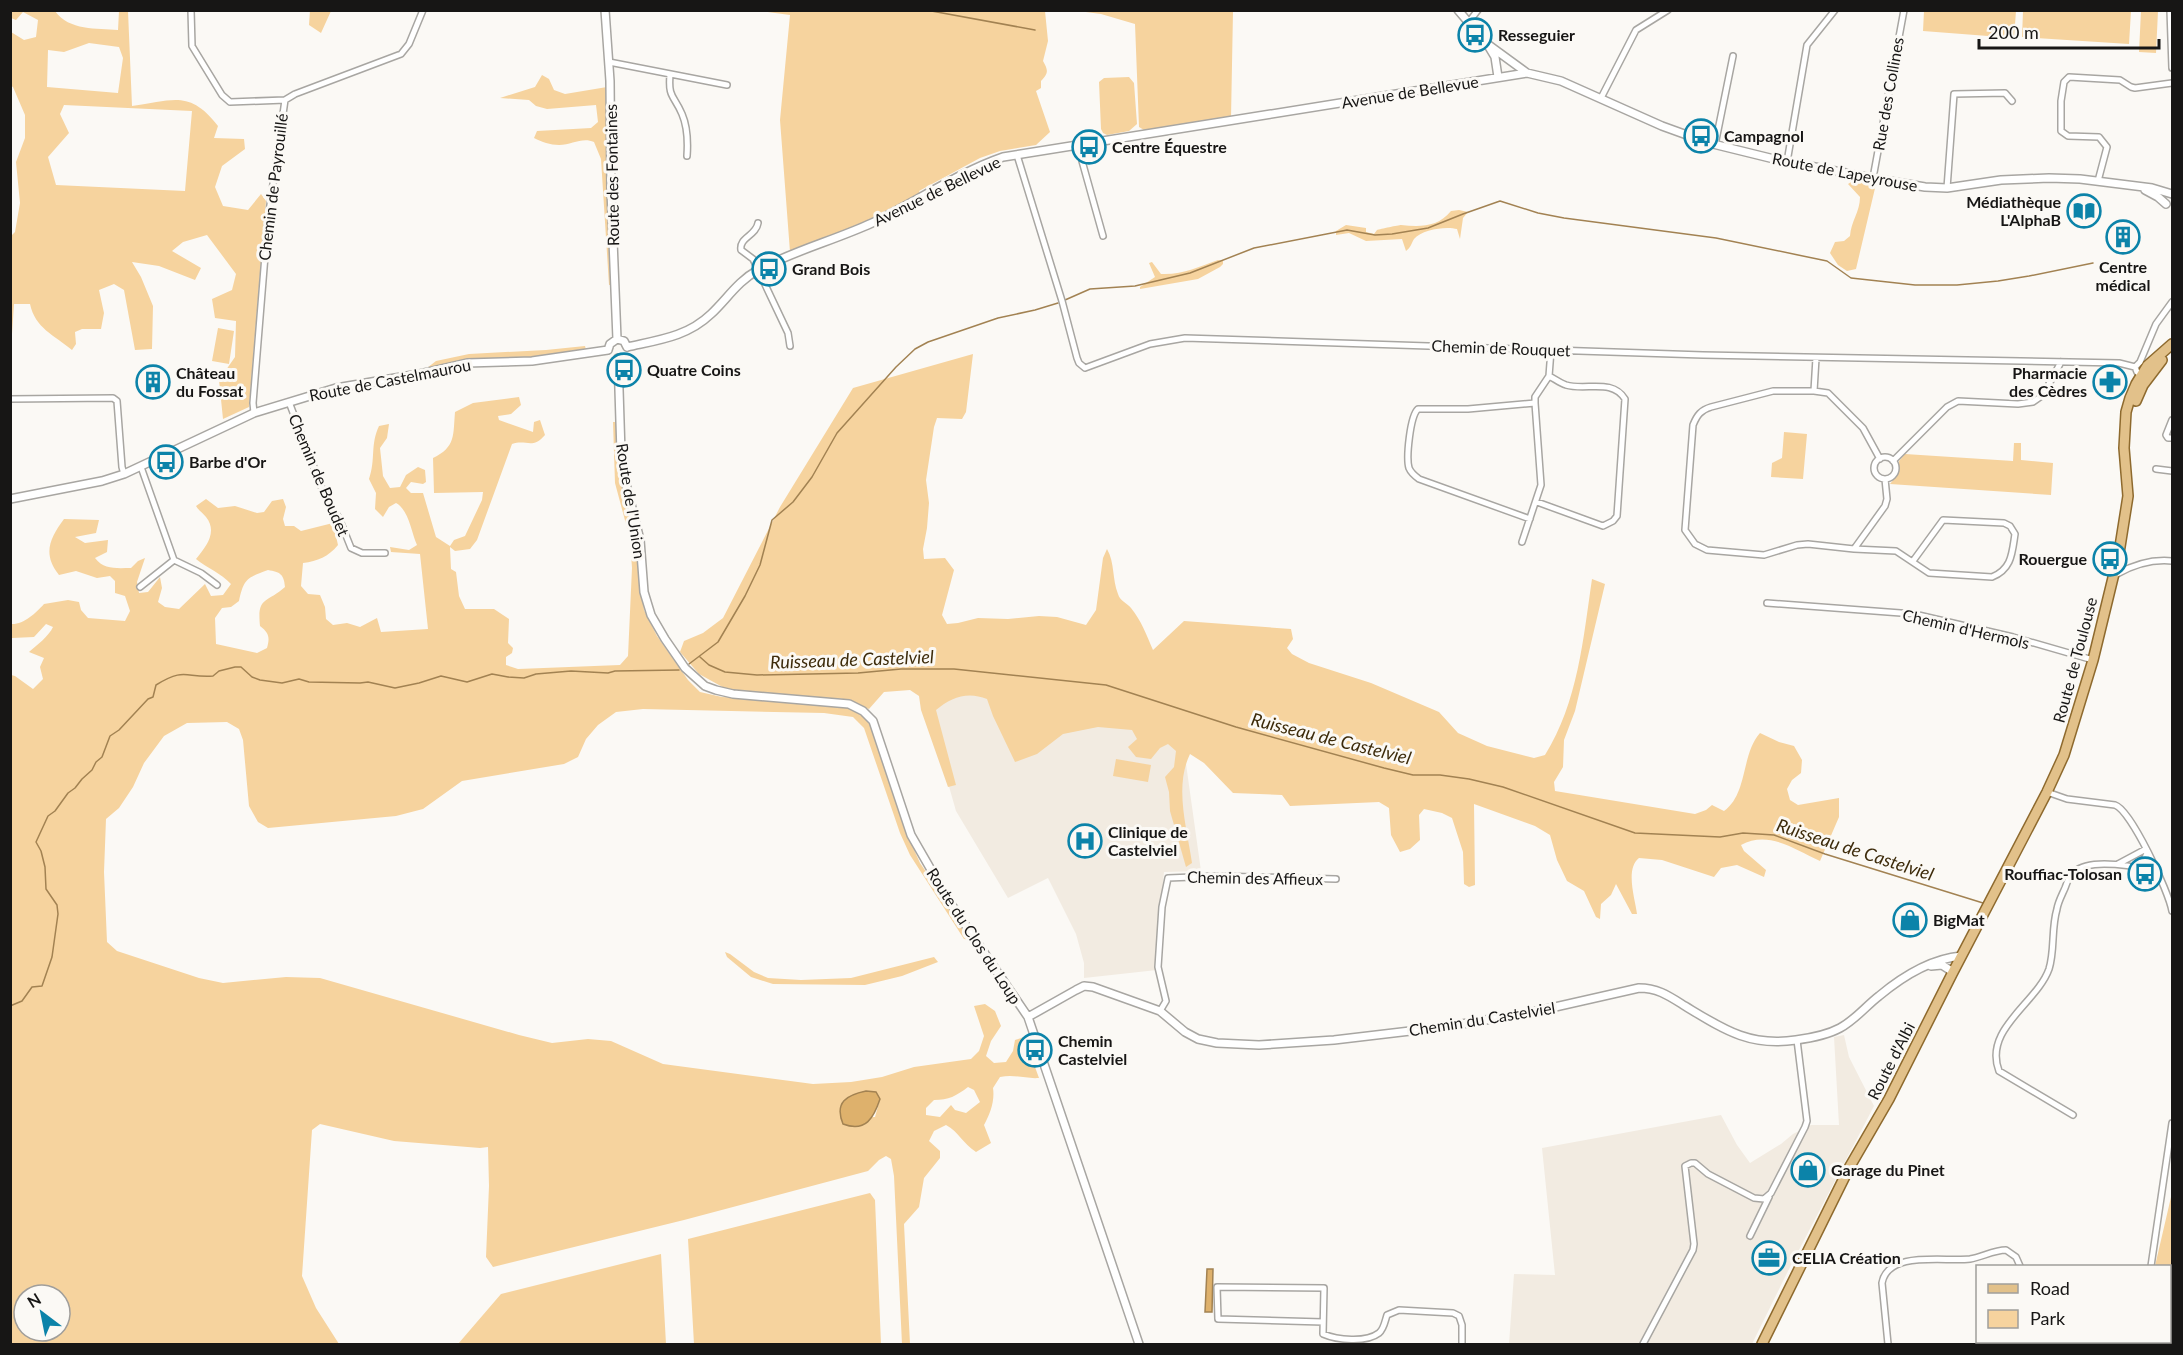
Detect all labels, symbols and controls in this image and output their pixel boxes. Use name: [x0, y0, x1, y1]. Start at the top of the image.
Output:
scale bar: [1979, 12, 2159, 50]
bus stop icon: Resseguier: [1457, 17, 1493, 53]
text: 200 m: [1988, 21, 2039, 43]
place label: Resseguier: [1498, 25, 1575, 44]
street label: Rue des Collines: [1868, 36, 1907, 152]
street label: Avenue de Bellevue: [1340, 71, 1480, 112]
street label: Route des Fontaines: [601, 104, 622, 246]
street label: Chemin de Payrouillé: [254, 112, 291, 262]
bus stop icon: Campagnol: [1683, 118, 1719, 154]
place label: Campagnol: [1724, 126, 1804, 145]
bus stop icon: Centre Équestre: [1071, 129, 1107, 165]
place label: Centre Équestre: [1112, 137, 1227, 156]
street label: Route de Lapeyrouse: [1771, 148, 1919, 195]
street label: Avenue de Bellevue: [870, 152, 1003, 229]
place label: Médiathèque L'AlphaB: [1966, 192, 2061, 229]
library icon: Médiathèque L'AlphaB: [2066, 193, 2102, 229]
building icon: Centre médical: [2105, 219, 2141, 255]
bus stop icon: Grand Bois: [751, 251, 787, 287]
place label: Centre médical: [2096, 257, 2150, 294]
place label: Grand Bois: [792, 259, 870, 278]
street label: Chemin de Rouquet: [1431, 336, 1571, 359]
bus stop icon: Quatre Coins: [606, 352, 642, 388]
street label: Route de Castelmaurou: [307, 355, 472, 405]
place label: Quatre Coins: [647, 360, 741, 379]
place label: Château du Fossat: [176, 363, 244, 400]
place label: Pharmacie des Cèdres: [2009, 363, 2087, 400]
building icon: Château du Fossat: [135, 364, 171, 400]
pharmacy icon: Pharmacie des Cèdres: [2092, 364, 2128, 400]
street label: Chemin de Boudet: [285, 411, 354, 539]
street label: Route de l'Union: [613, 442, 650, 560]
bus stop icon: Barbe d'Or: [148, 444, 184, 480]
place label: Barbe d'Or: [189, 452, 266, 471]
bus stop icon: Rouergue: [2092, 541, 2128, 577]
place label: Rouergue: [2019, 549, 2087, 568]
street label: Route de Toulouse: [2049, 595, 2100, 725]
street label: Chemin d'Hermols: [1901, 605, 2031, 652]
water label: Ruisseau de Castelviel: [770, 645, 934, 673]
water label: Ruisseau de Castelviel: [1249, 708, 1413, 769]
water label: Ruisseau de Castelviel: [1774, 813, 1937, 885]
place label: Clinique de Castelviel: [1108, 822, 1188, 859]
hospital icon: Clinique de Castelviel: [1067, 823, 1103, 859]
bus stop icon: Rouffiac-Tolosan: [2127, 856, 2163, 892]
street label: Route du Clos du Loup: [923, 864, 1026, 1008]
place label: Rouffiac-Tolosan: [2004, 864, 2122, 883]
street label: Chemin des Affieux: [1187, 867, 1323, 888]
shop icon: BigMat: [1892, 902, 1928, 938]
place label: BigMat: [1933, 910, 1985, 929]
street label: Chemin du Castelviel: [1407, 998, 1556, 1039]
street label: Route d'Albi: [1863, 1019, 1918, 1103]
place label: Chemin Castelviel: [1058, 1031, 1127, 1068]
bus stop icon: Chemin Castelviel: [1017, 1032, 1053, 1068]
shop icon: Garage du Pinet: [1790, 1152, 1826, 1188]
place label: Garage du Pinet: [1831, 1160, 1945, 1179]
office icon: CELIA Création: [1751, 1240, 1787, 1276]
place label: CELIA Création: [1792, 1248, 1901, 1267]
legend: [1976, 1265, 2171, 1343]
text: Road: [2030, 1277, 2070, 1299]
north arrow: [12, 1283, 72, 1343]
text: N: [24, 1289, 44, 1311]
text: Park: [2030, 1307, 2066, 1329]

